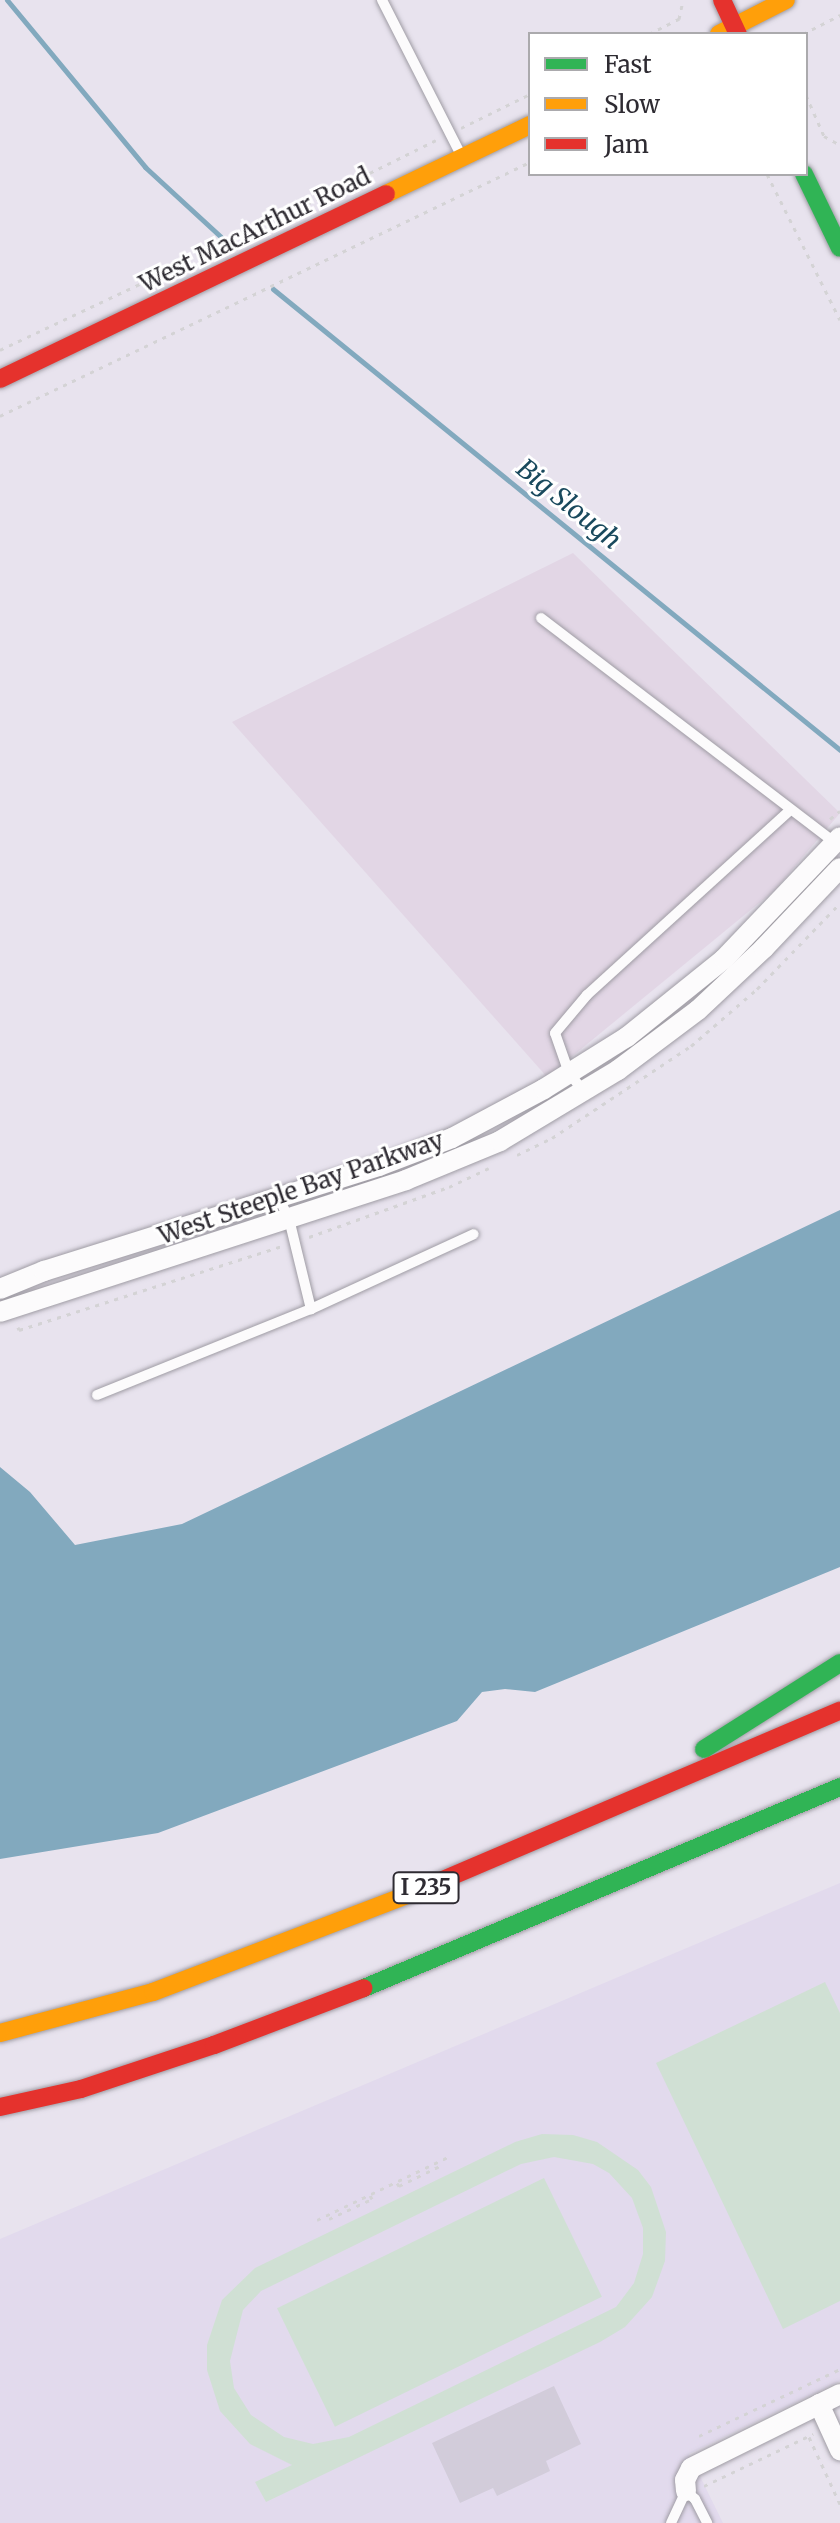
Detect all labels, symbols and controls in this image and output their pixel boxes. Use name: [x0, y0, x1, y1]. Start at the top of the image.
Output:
legend: [528, 32, 808, 176]
text: Fast: [604, 49, 652, 80]
text: Slow: [604, 89, 660, 120]
text: Jam: [604, 129, 649, 160]
street label: West MacArthur Road: [135, 162, 375, 298]
water label: Big Slough: [511, 453, 627, 555]
street label: West Steeple Bay Parkway: [155, 1126, 447, 1250]
road number: I 235: [392, 1870, 460, 1906]

